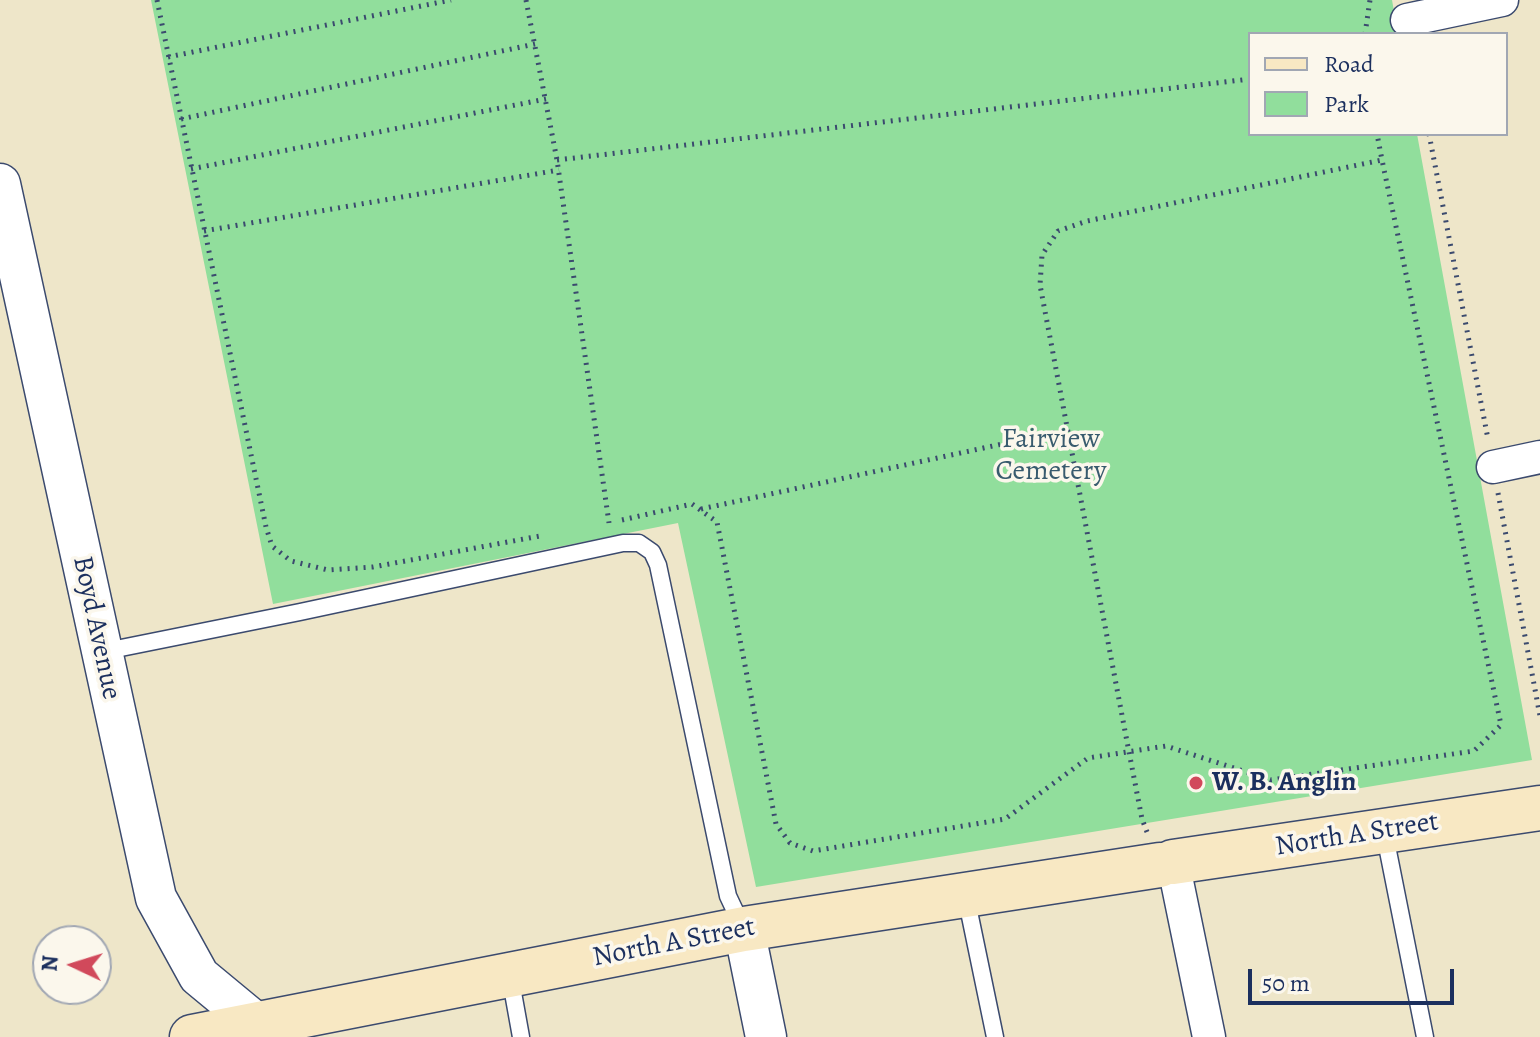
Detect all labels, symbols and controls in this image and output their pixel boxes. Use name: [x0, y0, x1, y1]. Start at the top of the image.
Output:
legend: [1248, 32, 1508, 136]
text: Road: [1324, 48, 1374, 80]
text: Park: [1324, 88, 1369, 120]
park label: Fairview Cemetery: [996, 423, 1106, 489]
street label: Boyd Avenue: [64, 553, 128, 703]
place label: W. B. Anglin: [1212, 766, 1356, 800]
marker: W. B. Anglin: [1187, 774, 1205, 792]
street label: North A Street: [1273, 806, 1441, 864]
street label: North A Street: [590, 911, 758, 975]
north arrow: [32, 925, 112, 1005]
scale bar: [1252, 953, 1458, 1003]
text: N: [35, 954, 66, 973]
text: 50 m: [1262, 967, 1310, 999]

